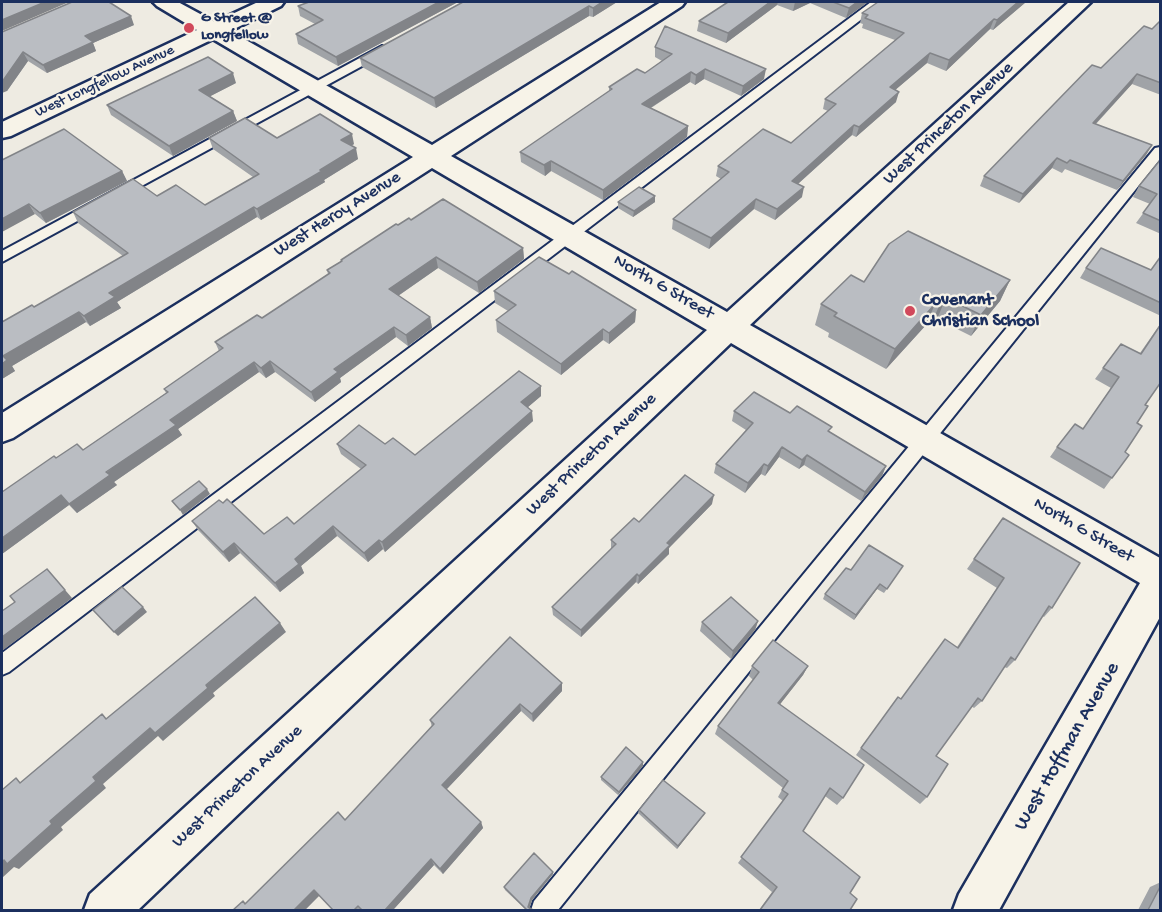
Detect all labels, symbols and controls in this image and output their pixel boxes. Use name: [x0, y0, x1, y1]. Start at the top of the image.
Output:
place label: G Street @ Longfellow: [201, 10, 272, 45]
marker: G Street @ Longfellow: [182, 21, 196, 35]
street label: West Longfellow Avenue: [32, 42, 178, 122]
street label: West Princeton Avenue: [879, 58, 1019, 190]
street label: West Heroy Avenue: [271, 167, 405, 263]
street label: North G Street: [609, 251, 717, 325]
place label: Covenant Christian School: [922, 290, 1039, 332]
marker: Covenant Christian School: [903, 304, 917, 318]
street label: West Princeton Avenue: [522, 389, 662, 521]
street label: North G Street: [1029, 494, 1137, 568]
street label: West Hoffman Avenue: [1009, 658, 1127, 836]
street label: West Princeton Avenue: [168, 721, 308, 853]

